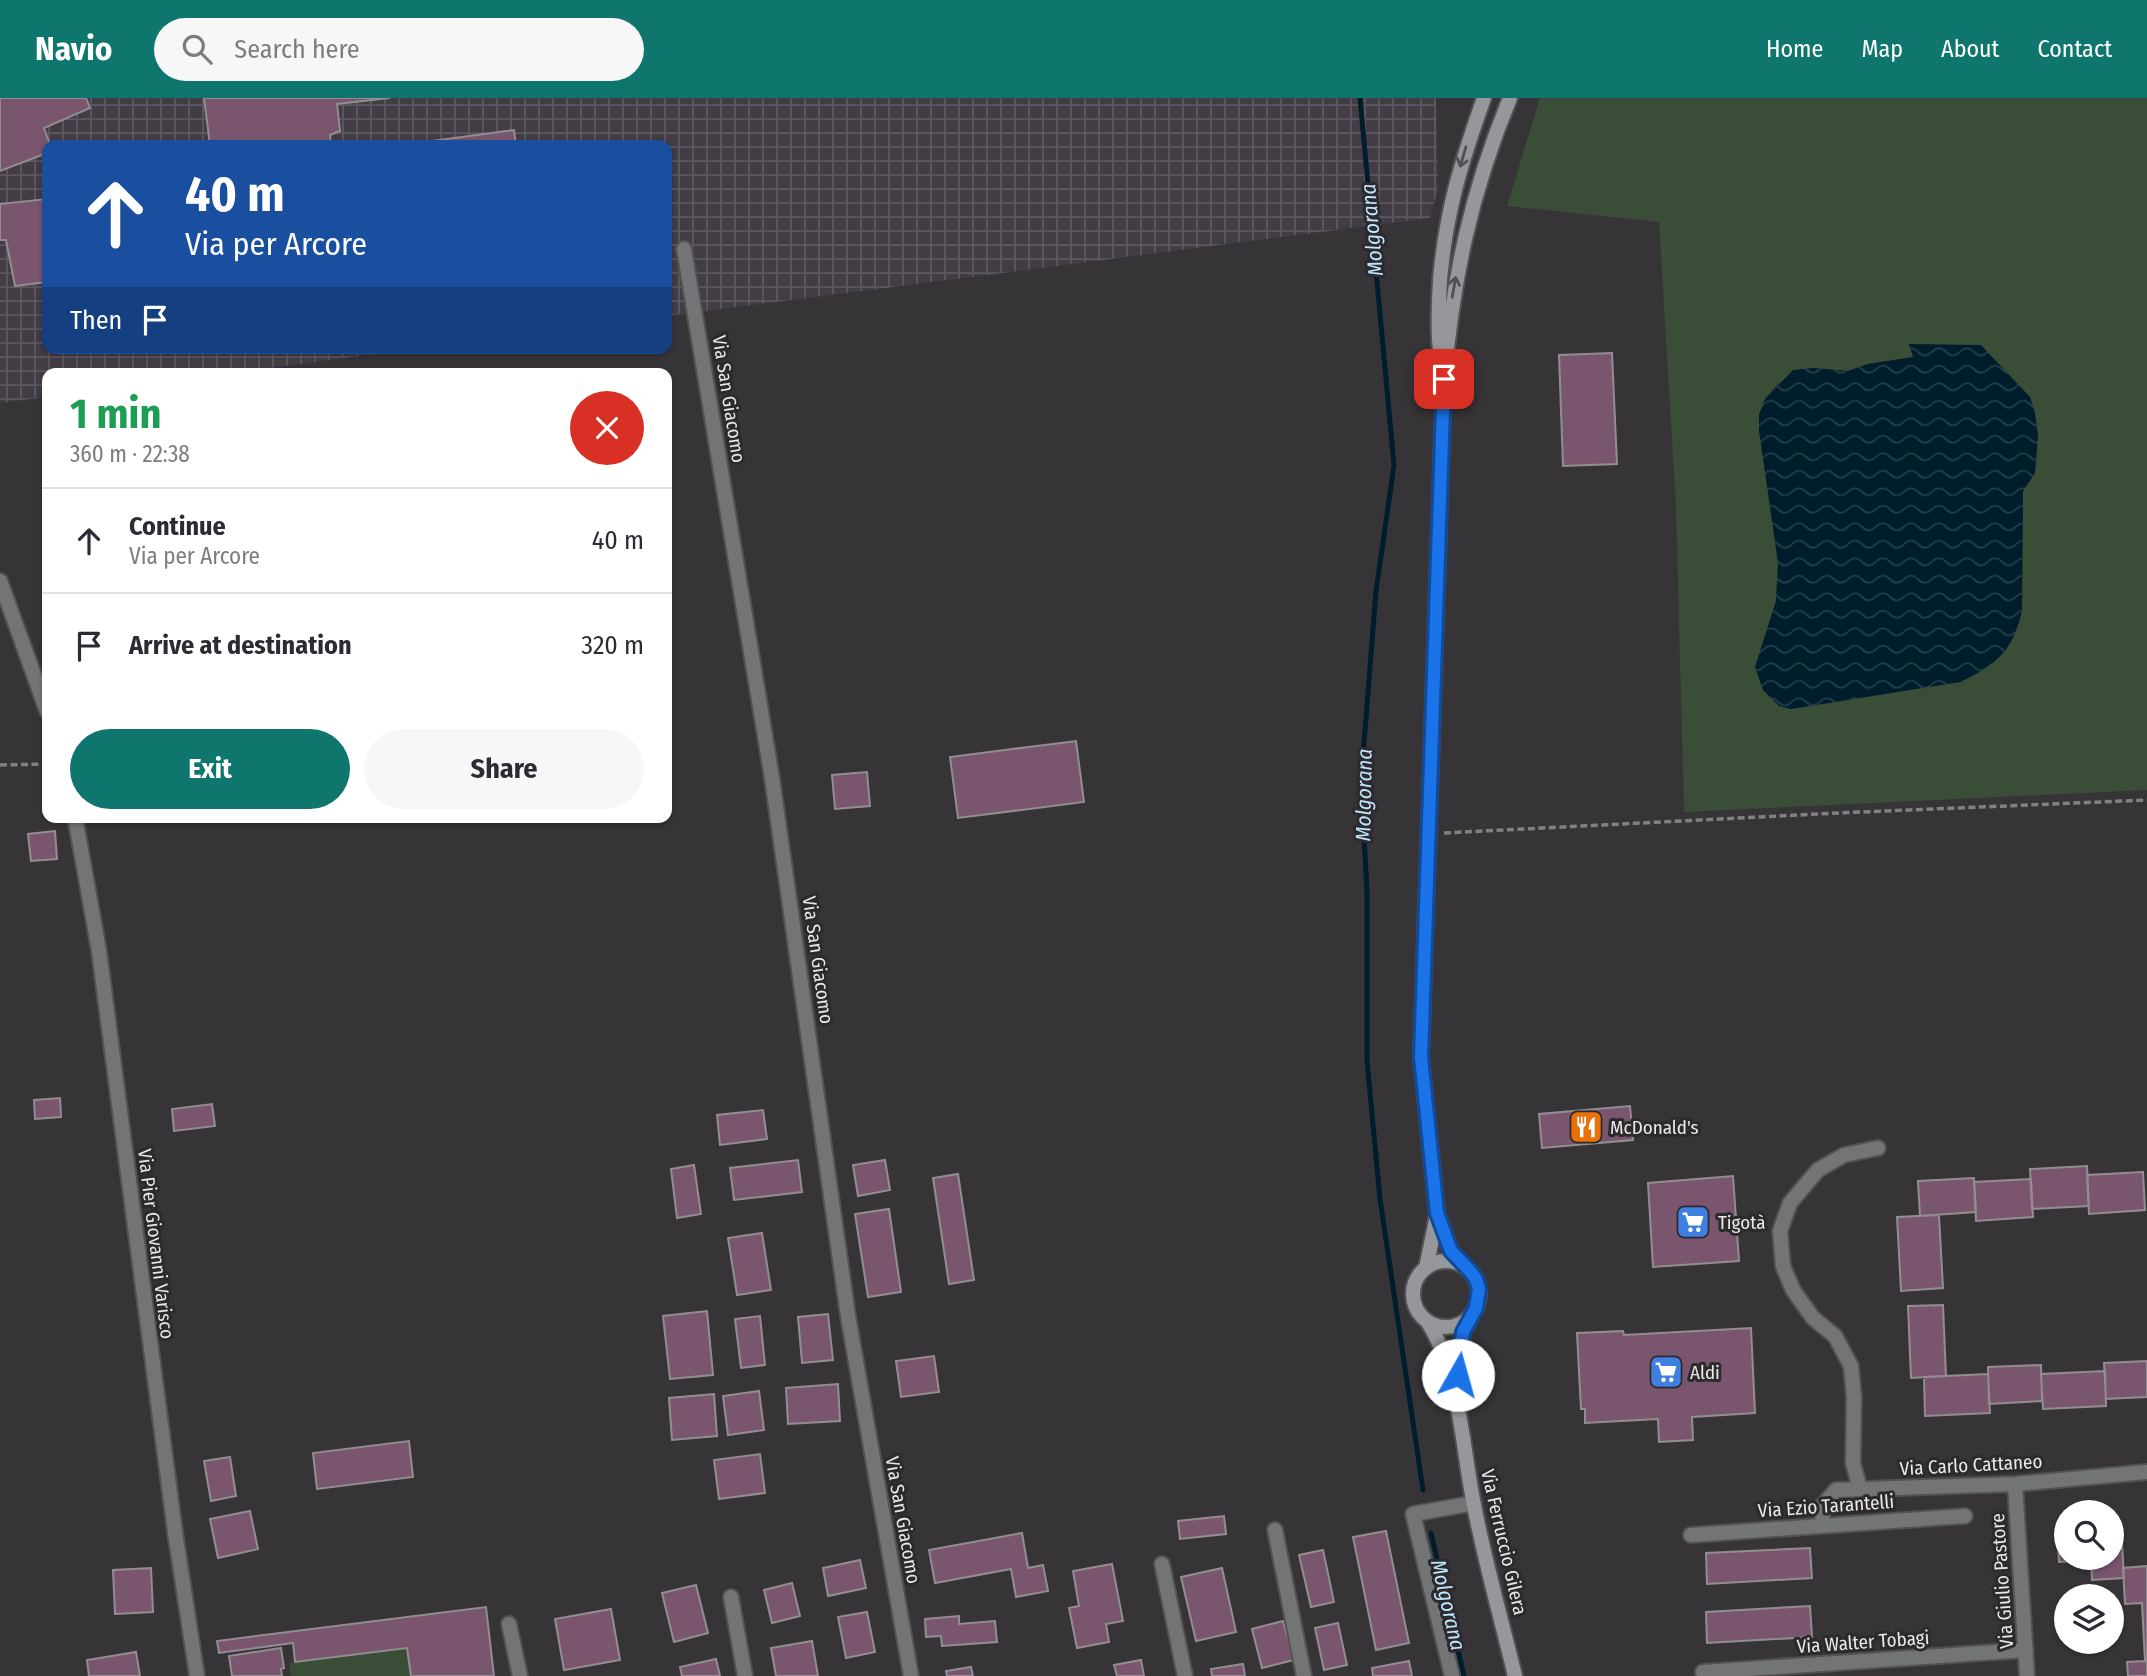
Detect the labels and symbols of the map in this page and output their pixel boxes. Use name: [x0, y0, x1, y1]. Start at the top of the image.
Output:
one-way arrow: [1455, 146, 1468, 168]
water label: Molgorana: [1355, 183, 1389, 277]
one-way arrow: [1448, 276, 1462, 299]
street label: Via San Giacomo: [708, 334, 750, 464]
pin: [1414, 349, 1474, 409]
water label: Molgorana: [1350, 748, 1378, 842]
street label: Via San Giacomo: [798, 895, 838, 1025]
restaurant icon: McDonald's: [1567, 1108, 1605, 1146]
place label: McDonald's: [1610, 1116, 1699, 1139]
street label: Via Pier Giovanni Varisco: [133, 1148, 179, 1340]
supermarket icon: Tigotà: [1674, 1203, 1712, 1241]
place label: Tigotà: [1718, 1211, 1766, 1234]
position arrow: [1421, 1338, 1495, 1412]
supermarket icon: Aldi: [1647, 1353, 1685, 1391]
place label: Aldi: [1690, 1361, 1720, 1384]
street label: Via Carlo Cattaneo: [1899, 1450, 2043, 1480]
street label: Via San Giacomo: [880, 1455, 926, 1585]
street label: Via Ferruccio Gilera: [1476, 1467, 1532, 1617]
street label: Via Ezio Tarantelli: [1757, 1490, 1895, 1522]
street label: Via Giulio Pastore: [1986, 1512, 2018, 1650]
water label: Molgorana: [1425, 1557, 1471, 1653]
street label: Via Walter Tobagi: [1796, 1626, 1930, 1658]

